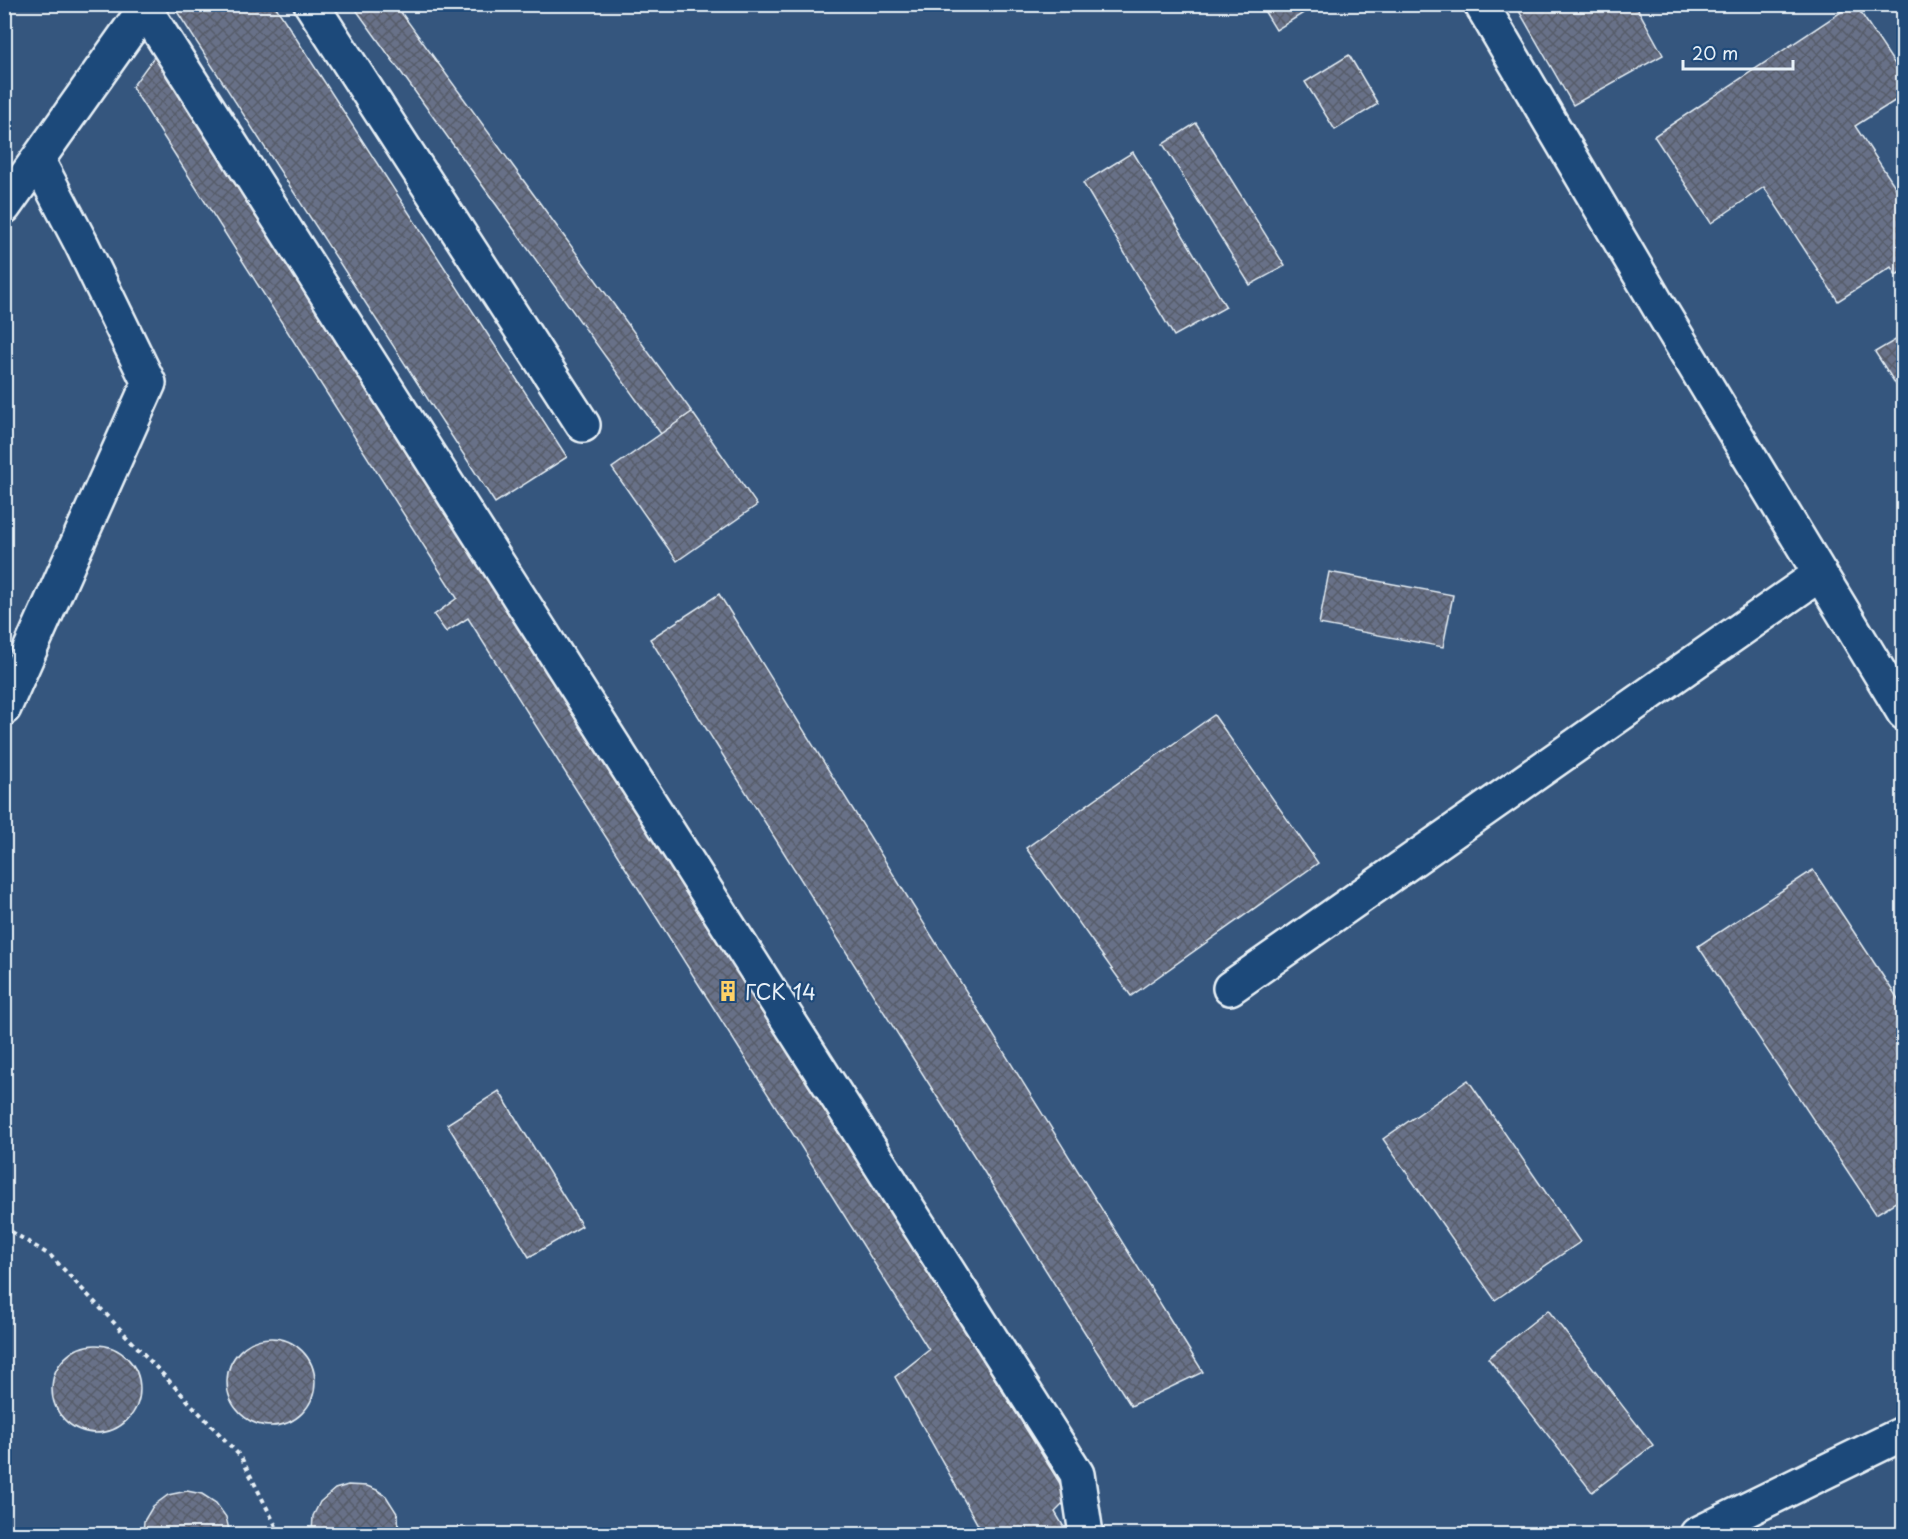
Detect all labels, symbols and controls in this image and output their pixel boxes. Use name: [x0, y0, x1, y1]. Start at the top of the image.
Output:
scale bar: [1683, 33, 1792, 71]
text: 20 m: [1692, 39, 1738, 66]
place label: ГСК 14: [745, 975, 816, 1007]
building icon: ГСК 14: [716, 979, 740, 1003]

